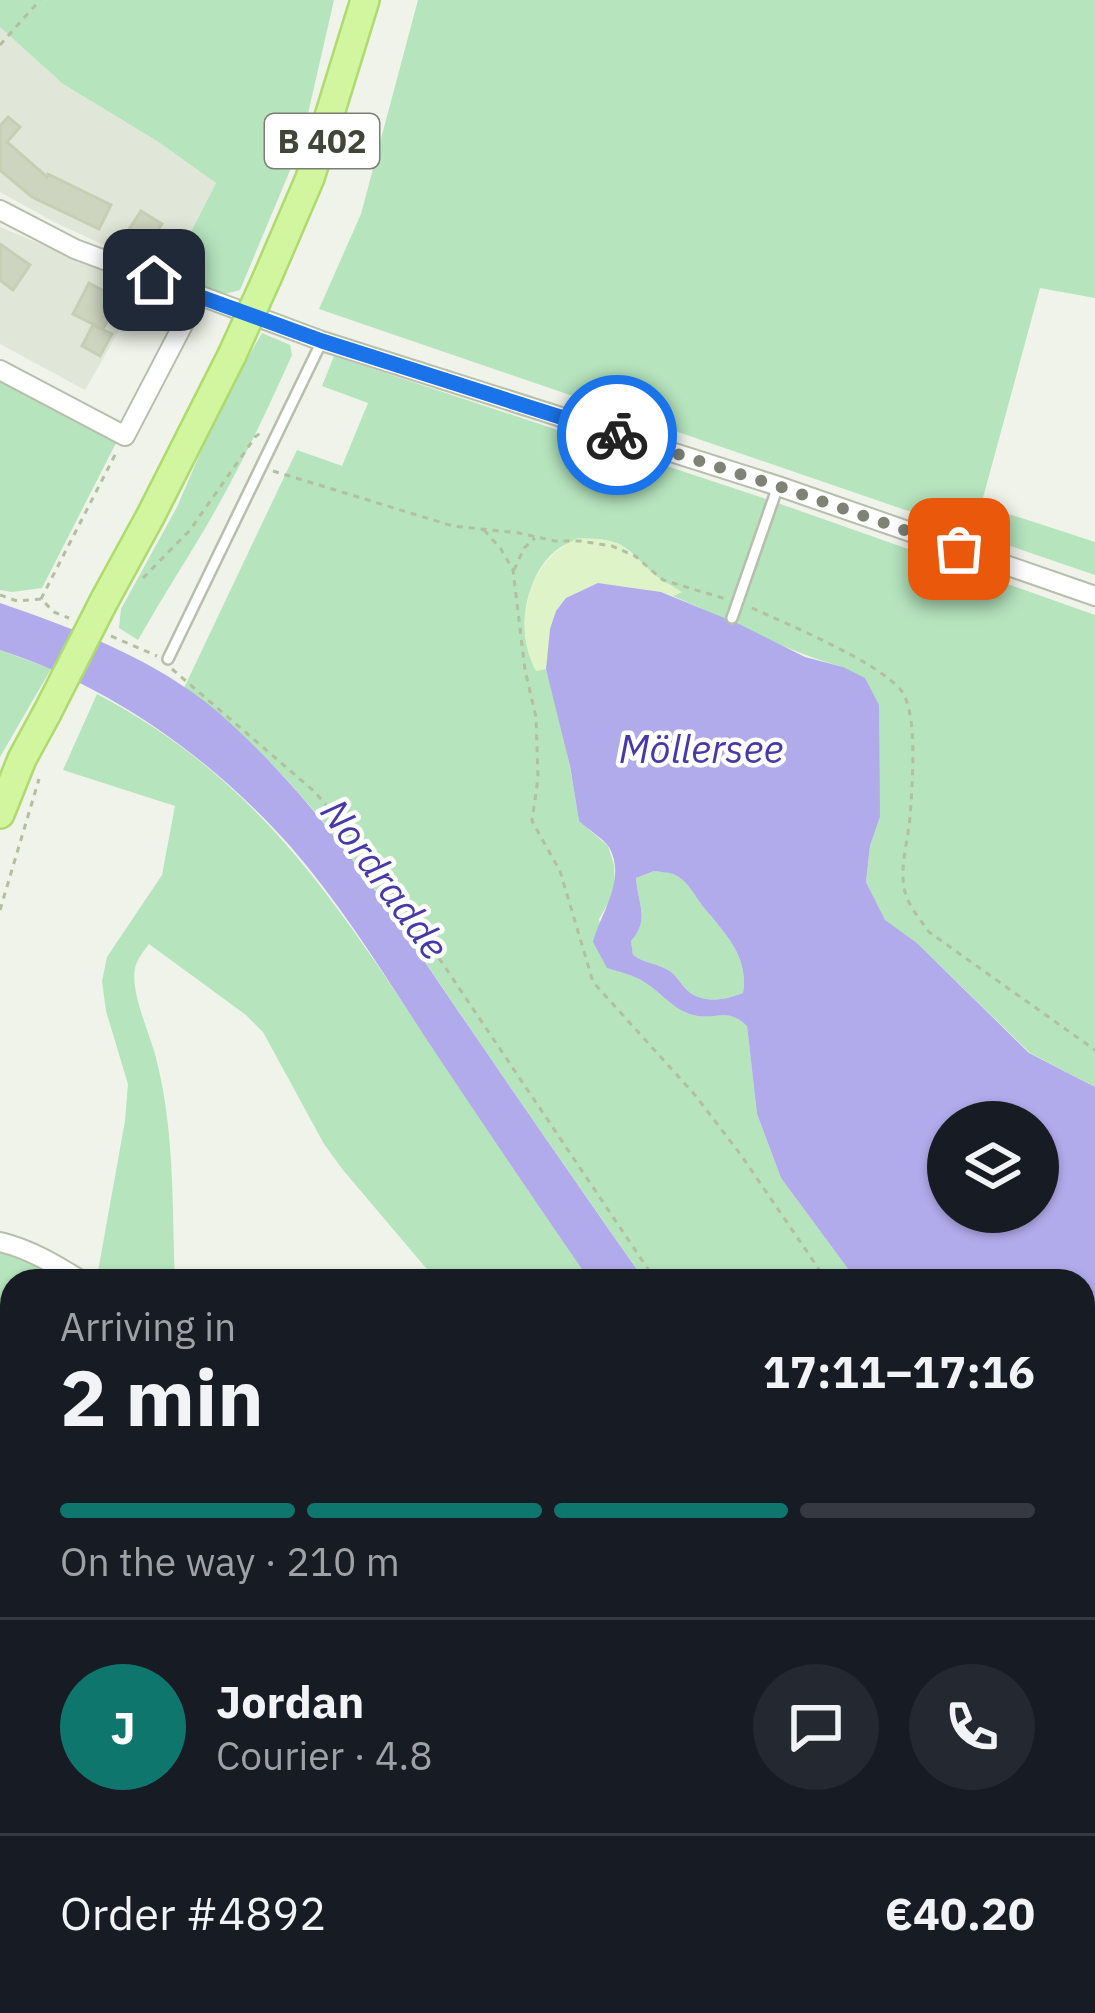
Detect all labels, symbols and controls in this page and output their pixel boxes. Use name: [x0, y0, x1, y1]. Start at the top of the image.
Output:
road number: B 402: [265, 114, 379, 168]
pin: [103, 229, 205, 331]
icon: home: [121, 247, 187, 313]
courier: [557, 375, 677, 495]
icon: bike: [584, 402, 650, 468]
pin: [908, 498, 1010, 600]
icon: bag: [926, 516, 992, 582]
water label: Möllersee: [619, 723, 783, 774]
water label: Nordradde: [310, 788, 461, 969]
map controls: [927, 1101, 1059, 1233]
button: layers: [927, 1101, 1059, 1233]
text: Arriving in: [60, 1301, 236, 1352]
text: 17:11–17:16: [763, 1342, 1035, 1400]
text: 2 min: [60, 1346, 264, 1447]
text: On the way · 210 m: [60, 1536, 400, 1587]
button: chat: [753, 1664, 879, 1790]
button: phone: [909, 1664, 1035, 1790]
text: Jordan: [216, 1672, 364, 1730]
text: J: [110, 1698, 136, 1756]
text: Courier · 4.8: [216, 1730, 433, 1781]
text: Order #4892: [60, 1884, 326, 1942]
text: €40.20: [885, 1884, 1035, 1942]

